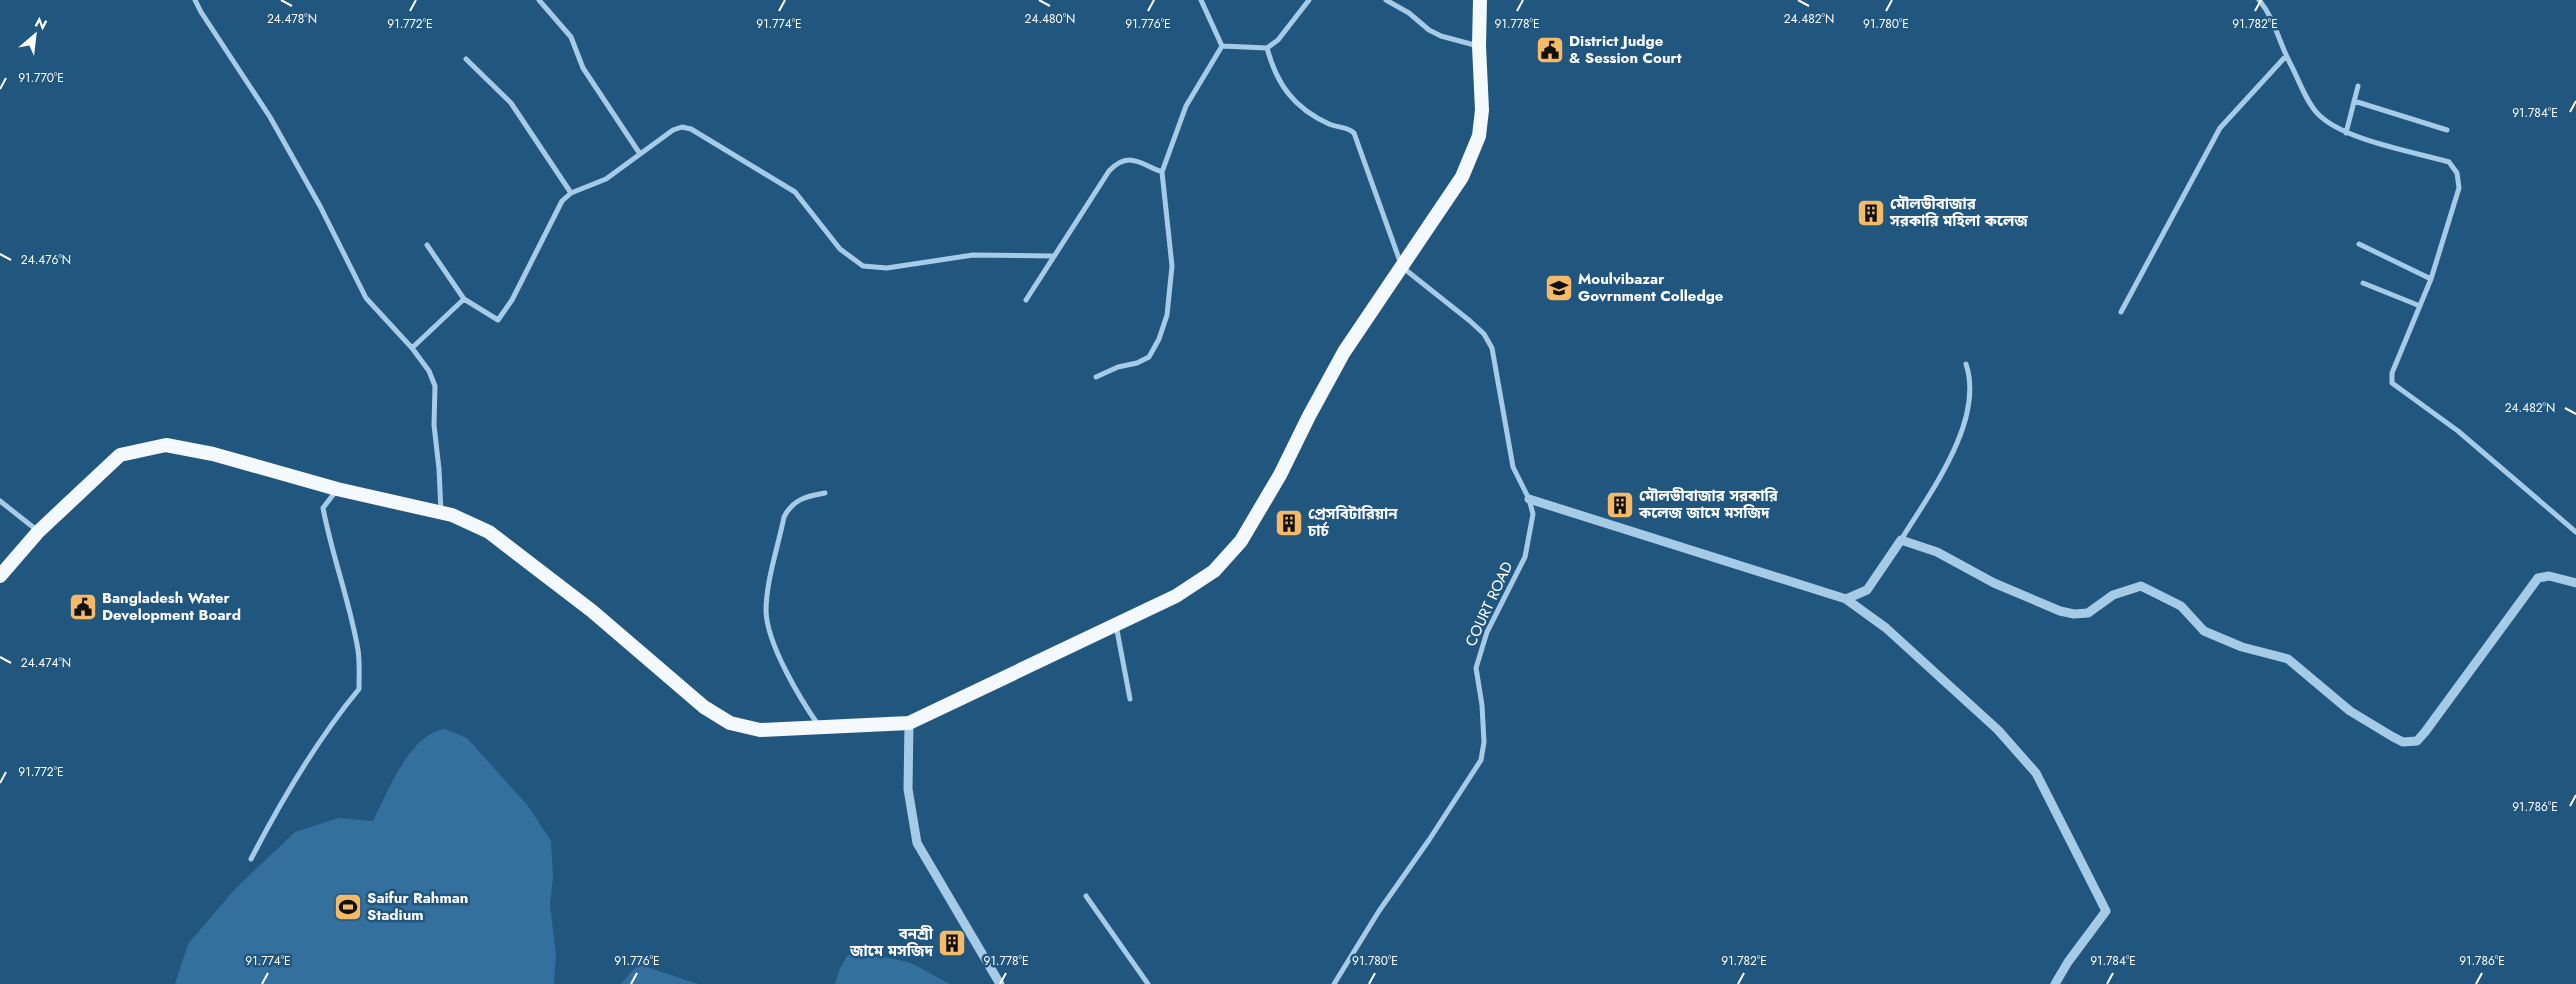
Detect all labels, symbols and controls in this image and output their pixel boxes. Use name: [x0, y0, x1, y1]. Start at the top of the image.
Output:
north arrow: [10, 10, 60, 60]
text: 24.478°N: [267, 10, 317, 28]
text: 24.480°N: [1025, 10, 1075, 28]
text: 24.482°N: [1784, 10, 1834, 28]
text: N: [31, 12, 51, 35]
text: 91.772°E: [387, 15, 433, 33]
text: 91.774°E: [756, 15, 802, 33]
text: 91.776°E: [1125, 15, 1171, 33]
text: 91.778°E: [1494, 15, 1540, 33]
text: 91.780°E: [1863, 15, 1909, 33]
text: 91.782°E: [2232, 15, 2278, 33]
place label: District Judge & Session Court: [1569, 30, 1682, 69]
public building icon: District Judge & Session Court: [1535, 35, 1565, 65]
text: 91.770°E: [18, 69, 64, 87]
text: 91.784°E: [2512, 104, 2558, 122]
place label: মৌলভীবাজার সরকারি মহিলা কলেজ: [1889, 193, 2028, 232]
building icon: মৌলভীবাজার সরকারি মহিলা কলেজ: [1856, 198, 1886, 228]
text: 24.476°N: [21, 251, 71, 269]
place label: Moulvibazar Govrnment Colledge: [1578, 268, 1724, 307]
school or university icon: Moulvibazar Govrnment Colledge: [1544, 273, 1574, 303]
text: 24.482°N: [2505, 399, 2555, 417]
place label: মৌলভীবাজার সরকারি কলেজ জামে মসজিদ: [1638, 485, 1779, 524]
building icon: মৌলভীবাজার সরকারি কলেজ জামে মসজিদ: [1605, 490, 1635, 520]
place label: প্রেসবিটারিয়ান চার্চ: [1307, 503, 1398, 542]
building icon: প্রেসবিটারিয়ান চার্চ: [1274, 508, 1304, 538]
street label: COURT ROAD: [1460, 558, 1518, 650]
place label: Bangladesh Water Development Board: [102, 587, 241, 626]
public building icon: Bangladesh Water Development Board: [68, 592, 98, 622]
text: 24.474°N: [21, 654, 71, 672]
text: 91.772°E: [18, 763, 64, 781]
text: 91.786°E: [2512, 798, 2558, 816]
place label: Saifur Rahman Stadium: [367, 887, 468, 926]
sports icon: Saifur Rahman Stadium: [333, 892, 363, 922]
place label: বনশ্রী জামে মসজিদ: [849, 923, 934, 962]
building icon: বনশ্রী জামে মসজিদ: [937, 928, 967, 958]
text: 91.774°E: [245, 952, 291, 970]
text: 91.776°E: [614, 952, 660, 970]
text: 91.778°E: [983, 952, 1029, 970]
text: 91.780°E: [1352, 952, 1398, 970]
text: 91.782°E: [1721, 952, 1767, 970]
text: 91.784°E: [2090, 952, 2136, 970]
text: 91.786°E: [2459, 952, 2505, 970]

